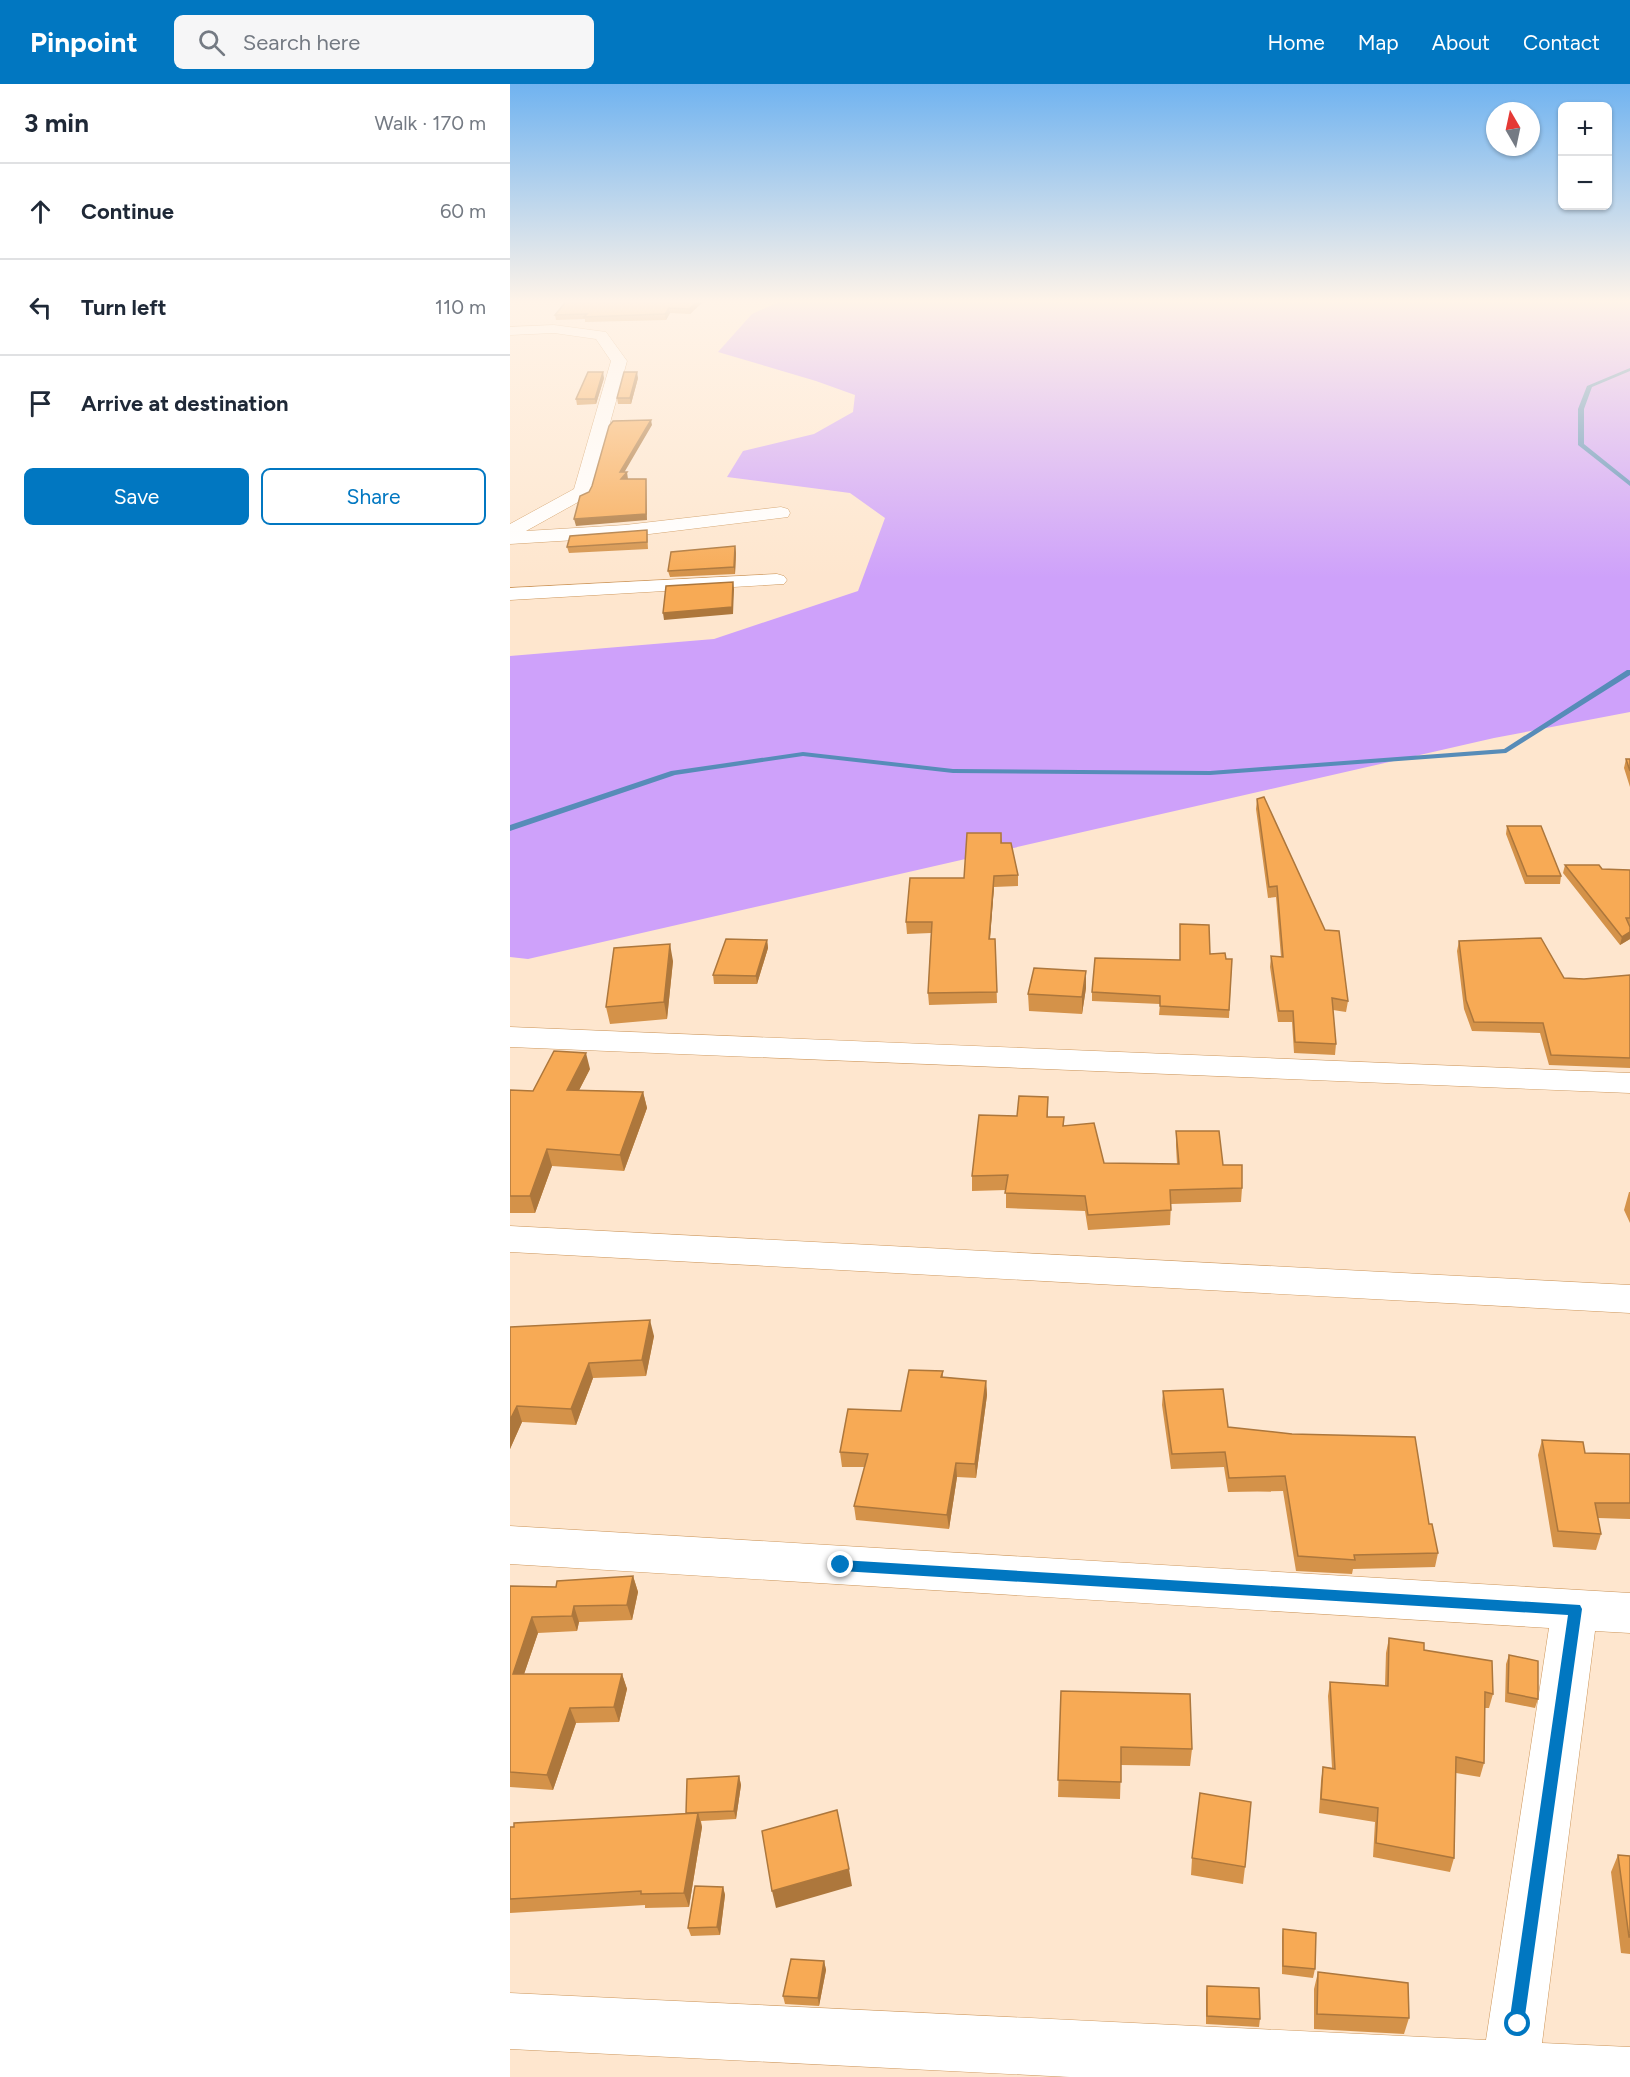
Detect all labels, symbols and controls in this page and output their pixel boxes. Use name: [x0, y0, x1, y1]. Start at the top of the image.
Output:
search box: [174, 15, 594, 69]
text: Pinpoint: [30, 25, 138, 59]
icon: search: [195, 26, 228, 59]
text: Search here: [243, 29, 360, 56]
text: Home: [1268, 30, 1325, 55]
text: Map: [1358, 30, 1399, 55]
text: About: [1432, 30, 1490, 55]
text: Contact: [1523, 30, 1600, 55]
north arrow: [1486, 102, 1540, 156]
map controls: [1558, 102, 1612, 210]
button: +: [1558, 102, 1612, 156]
text: 3 min: [24, 107, 89, 139]
text: Walk · 170 m: [375, 111, 486, 135]
button: −: [1558, 156, 1612, 210]
icon: ahead: [24, 195, 57, 228]
text: Continue: [81, 198, 174, 225]
text: 60 m: [440, 199, 486, 223]
icon: left: [24, 291, 57, 324]
text: Turn left: [81, 294, 167, 321]
text: 110 m: [435, 295, 486, 319]
icon: arrive: [24, 387, 57, 420]
text: Arrive at destination: [81, 390, 289, 417]
button: Save: [24, 468, 249, 525]
button: Share: [261, 468, 486, 525]
route end: [827, 1551, 853, 1577]
route start: [1504, 2010, 1530, 2036]

